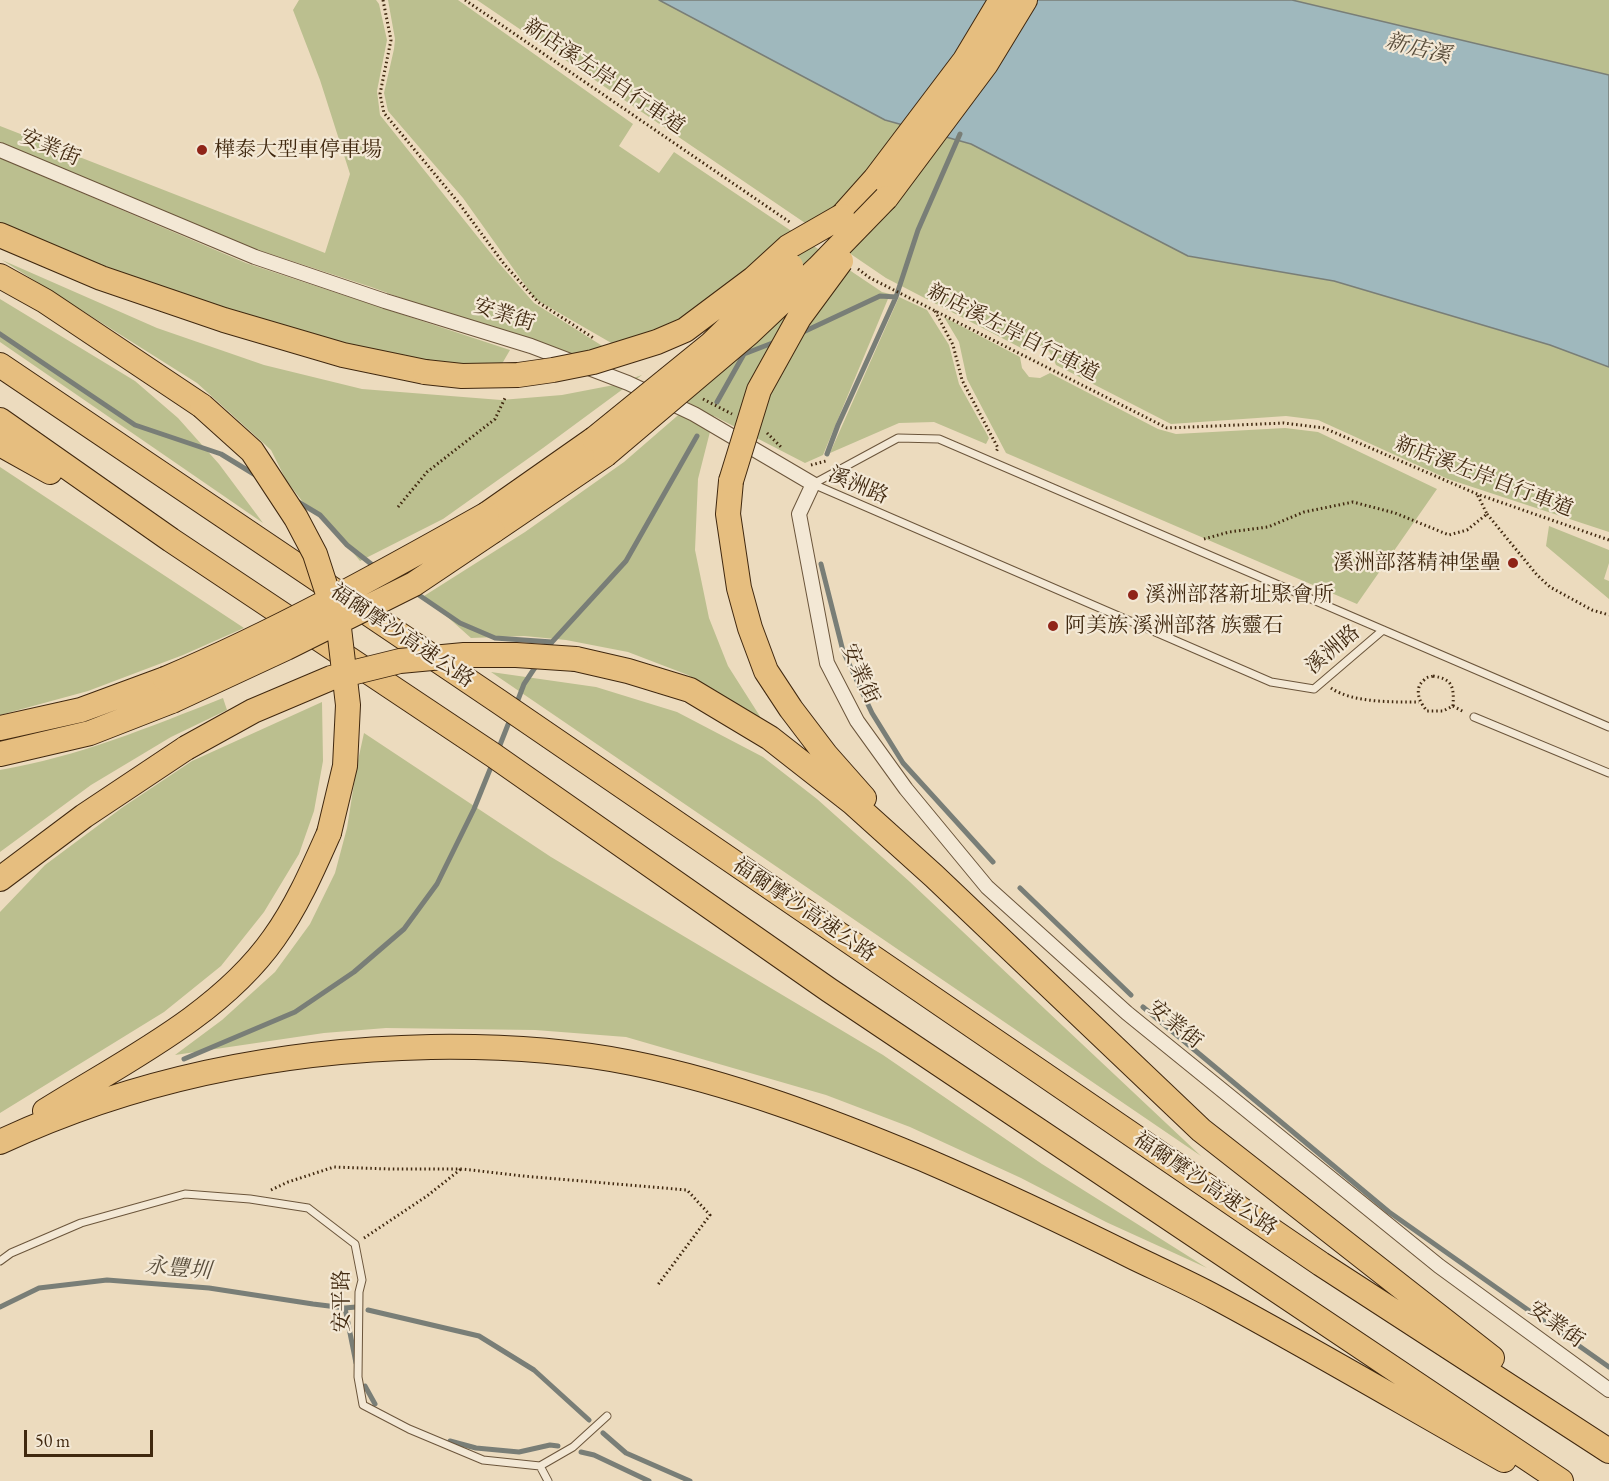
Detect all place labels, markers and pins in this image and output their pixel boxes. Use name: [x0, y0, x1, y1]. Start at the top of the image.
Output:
place label: 樺泰大型車停車場: [214, 137, 382, 163]
marker: 樺泰大型車停車場: [195, 143, 209, 157]
place label: 溪洲部落精神堡壘: [1333, 550, 1501, 576]
marker: 溪洲部落精神堡壘: [1506, 556, 1520, 570]
place label: 溪洲部落新址聚會所: [1145, 582, 1334, 608]
marker: 溪洲部落新址聚會所: [1126, 588, 1140, 602]
place label: 阿美族 溪洲部落 族靈石: [1065, 613, 1283, 639]
marker: 阿美族 溪洲部落 族靈石: [1046, 619, 1060, 633]

